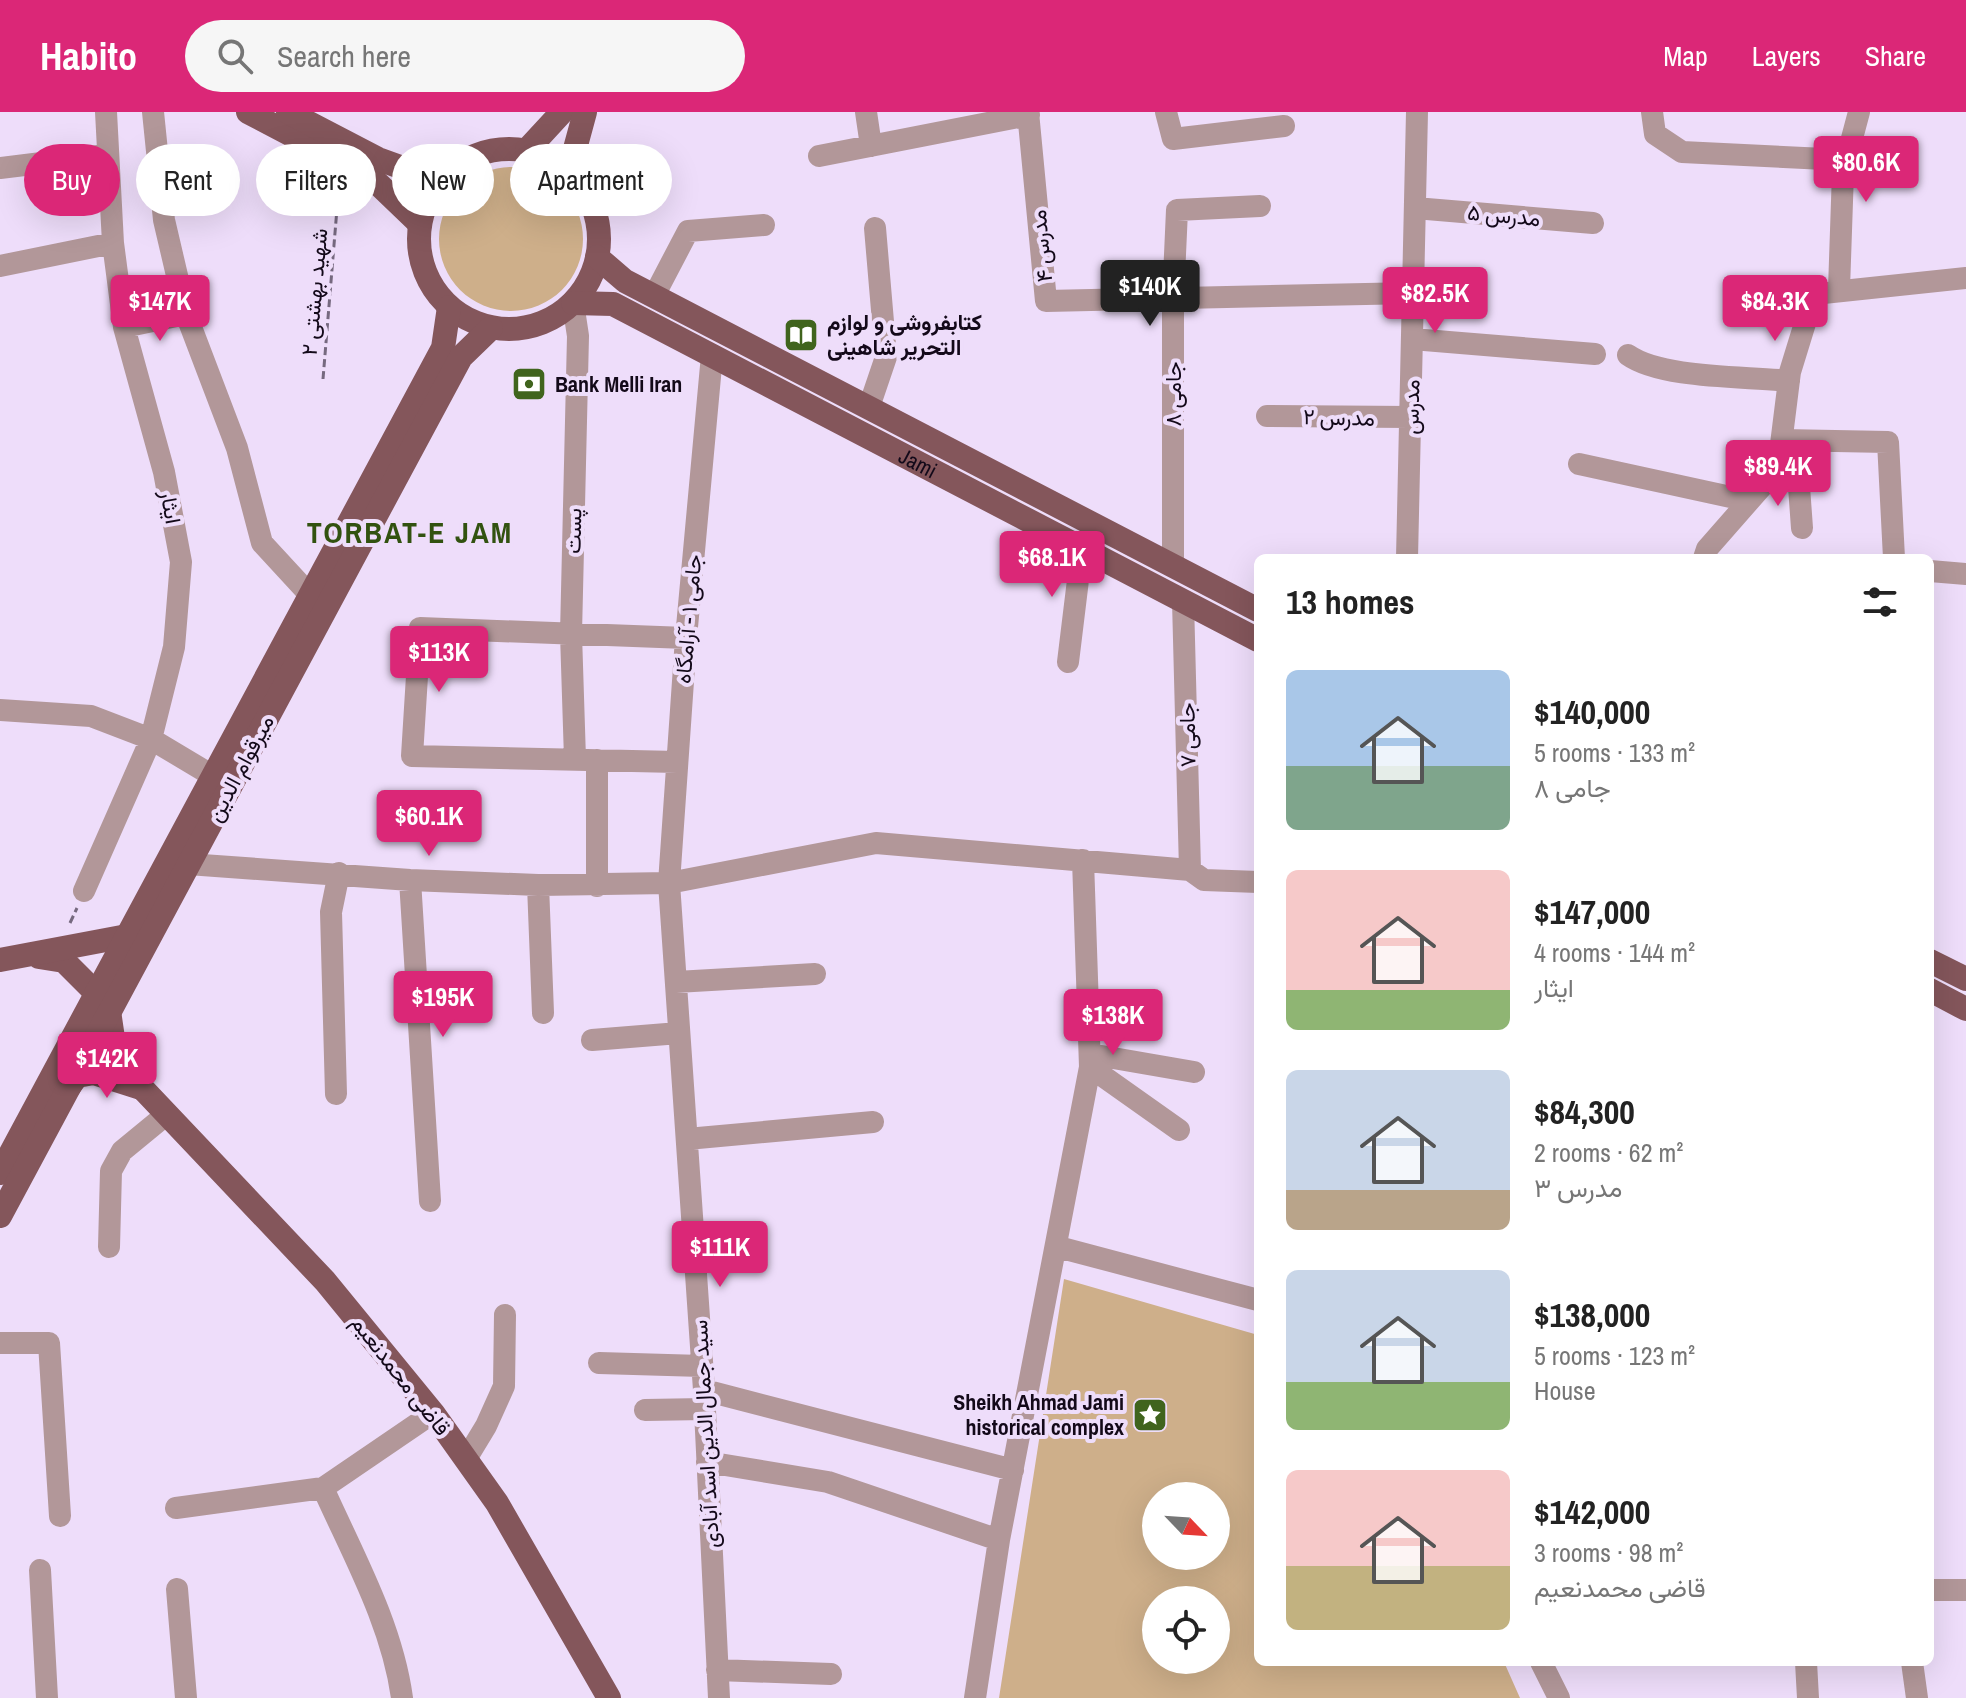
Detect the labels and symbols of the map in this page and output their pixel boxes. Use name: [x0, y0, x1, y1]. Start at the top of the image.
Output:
pin: $80.6K: [1801, 136, 1931, 204]
street label: مدرس ۵: [1466, 197, 1542, 233]
street label: مدرس ۴: [1023, 208, 1059, 284]
street label: شهید بهشتی ۲: [293, 227, 335, 357]
pin: $140K: [1094, 260, 1206, 328]
pin: $82.5K: [1370, 267, 1500, 335]
pin: $147K: [104, 275, 216, 343]
pin: $84.3K: [1710, 275, 1840, 343]
place label: کتابفروشی و لوازم التحریر شاهینی: [827, 307, 982, 362]
library icon: کتابفروشی و لوازم التحریر شاهینی: [782, 316, 820, 354]
street label: جامی ۸: [1158, 362, 1188, 426]
bank icon: Bank Melli Iran: [510, 365, 548, 403]
place label: Bank Melli Iran: [555, 369, 682, 399]
street label: مدرس: [1396, 379, 1426, 435]
street label: مدرس ۲: [1303, 401, 1375, 433]
pin: $89.4K: [1713, 440, 1843, 508]
street label: Jami: [894, 441, 942, 485]
street label: ایثار: [153, 487, 189, 526]
street label: پست: [558, 508, 588, 554]
district label: TORBAT-E JAM: [307, 512, 513, 552]
pin: $68.1K: [987, 531, 1117, 599]
street label: جامی ۱ - آرامگاه: [667, 553, 709, 685]
pin: $113K: [383, 626, 495, 694]
street label: جامی ۷: [1171, 702, 1203, 768]
street label: میرقوام الدین: [199, 709, 281, 827]
pin: $60.1K: [364, 790, 494, 858]
pin: $195K: [387, 971, 499, 1039]
pin: $138K: [1057, 989, 1169, 1057]
pin: $142K: [51, 1032, 163, 1100]
pin: $111K: [664, 1221, 776, 1289]
street label: قاضی محمدنعیم: [344, 1308, 458, 1442]
street label: سید جمال الدین اسد آبادی: [684, 1319, 726, 1549]
place label: Sheikh Ahmad Jami historical complex: [953, 1387, 1124, 1442]
place icon: Sheikh Ahmad Jami historical complex: [1131, 1396, 1169, 1434]
north arrow: [1142, 1482, 1230, 1570]

